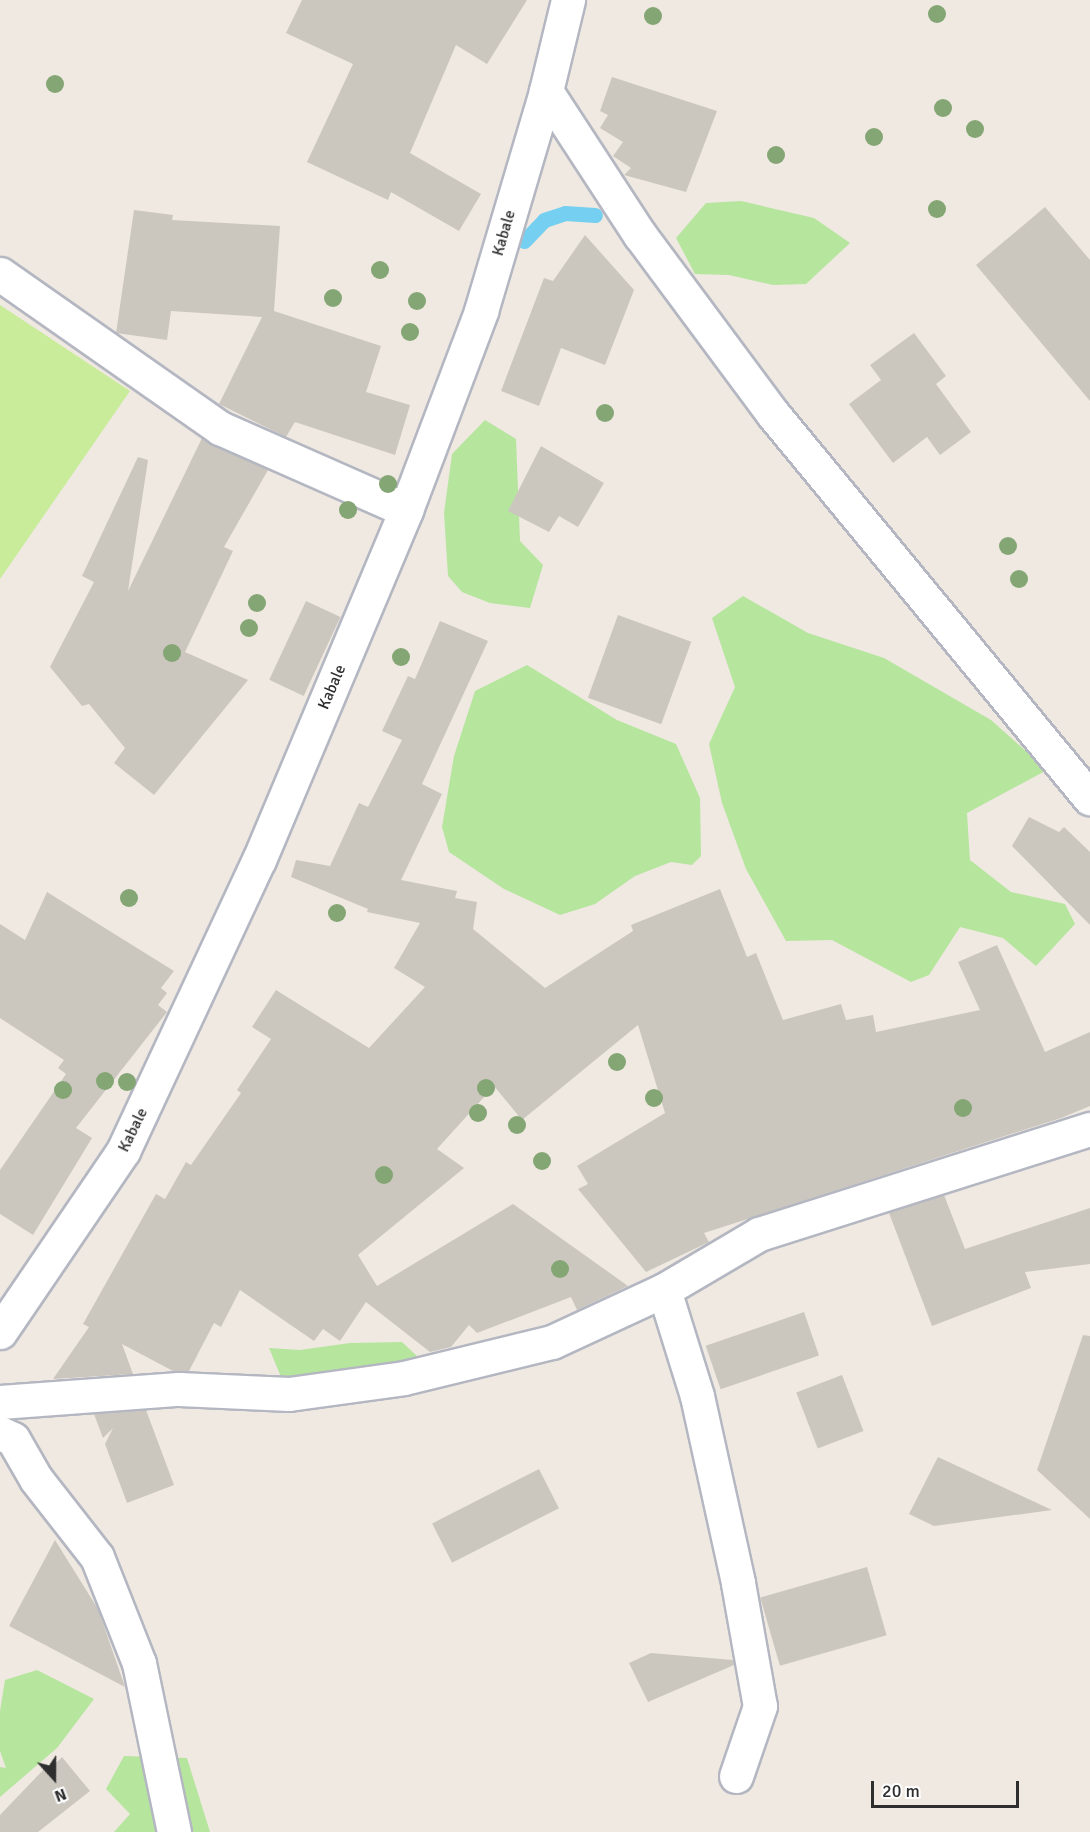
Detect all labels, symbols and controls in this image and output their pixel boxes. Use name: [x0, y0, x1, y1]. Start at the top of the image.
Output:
street label: Kabale: [488, 208, 520, 258]
street label: Kabale: [314, 662, 350, 712]
street label: Kabale: [114, 1105, 152, 1155]
north arrow: [24, 1748, 84, 1808]
scale bar: [874, 1769, 1022, 1807]
text: 20 m: [882, 1780, 920, 1802]
text: N: [52, 1783, 69, 1806]

